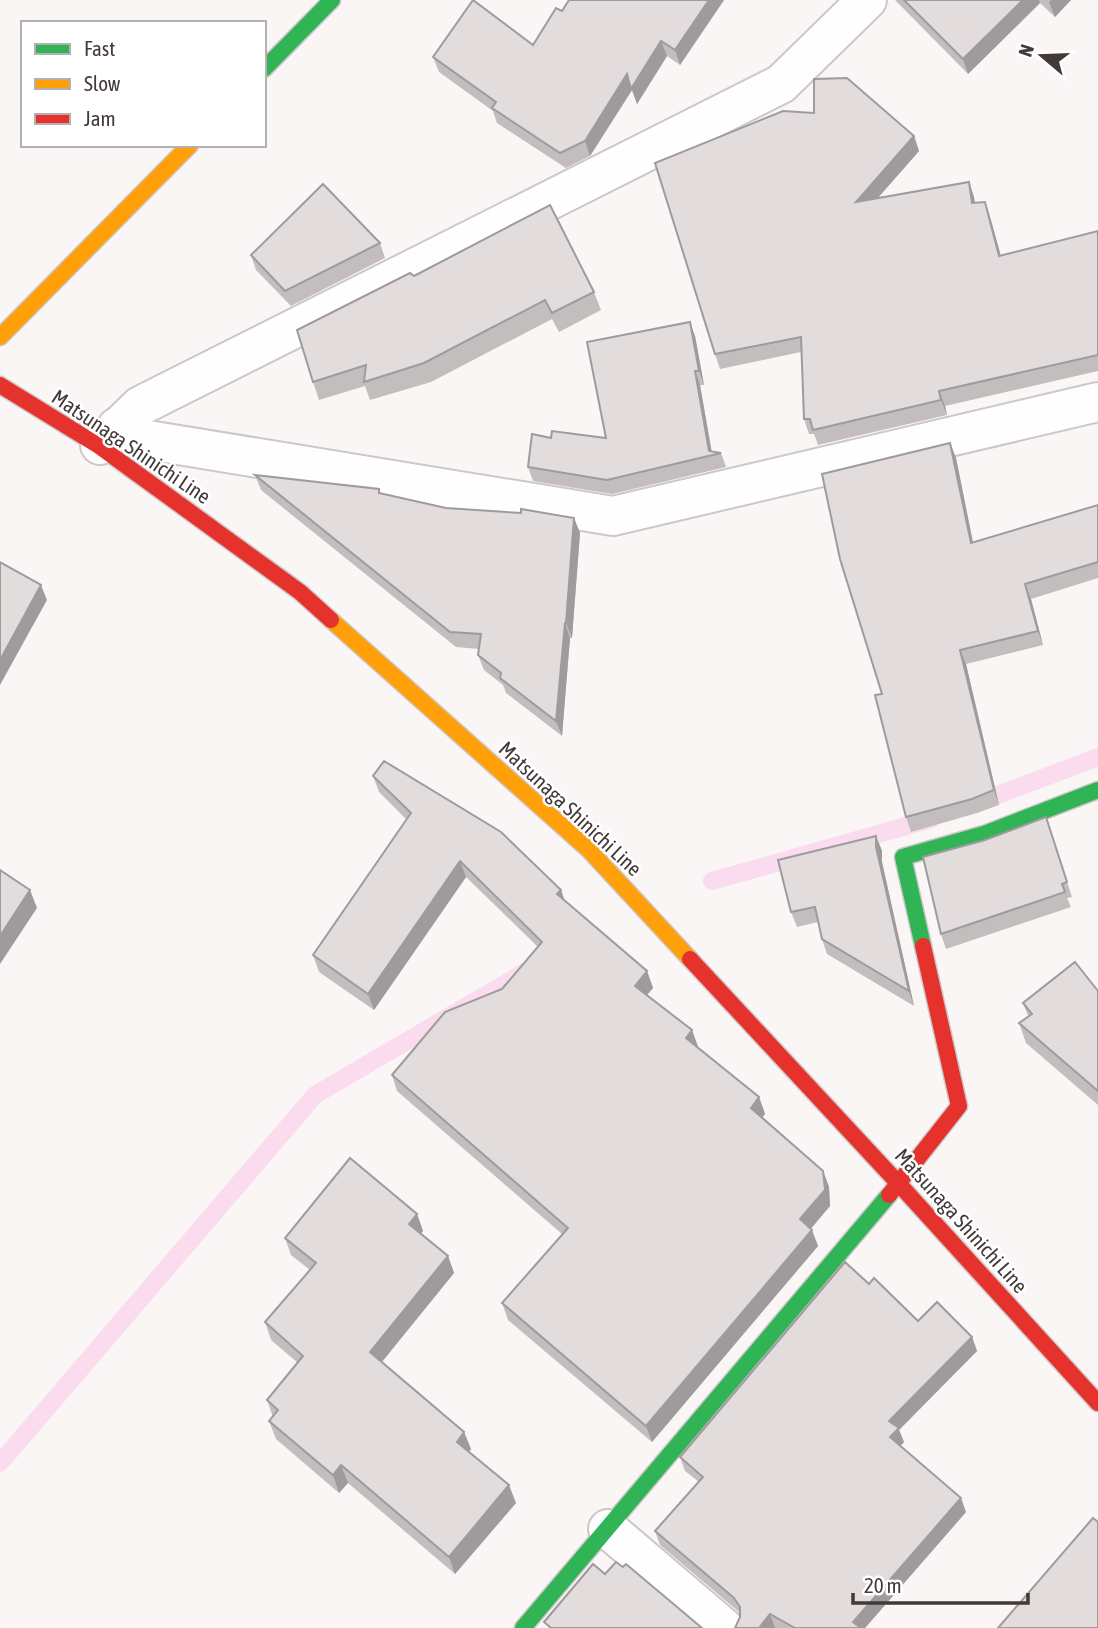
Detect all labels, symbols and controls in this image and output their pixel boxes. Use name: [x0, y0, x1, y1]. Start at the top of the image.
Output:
legend: [21, 21, 266, 147]
north arrow: [1007, 21, 1077, 91]
text: Fast: [84, 36, 115, 60]
text: N: [1014, 42, 1038, 59]
text: Slow: [84, 71, 121, 95]
text: Jam: [84, 106, 116, 130]
street label: Matsunaga Shinichi Line: [48, 384, 215, 508]
street label: Matsunaga Shinichi Line: [495, 736, 647, 880]
street label: Matsunaga Shinichi Line: [891, 1143, 1033, 1297]
scale bar: [853, 1562, 1028, 1606]
text: 20 m: [864, 1573, 902, 1597]

